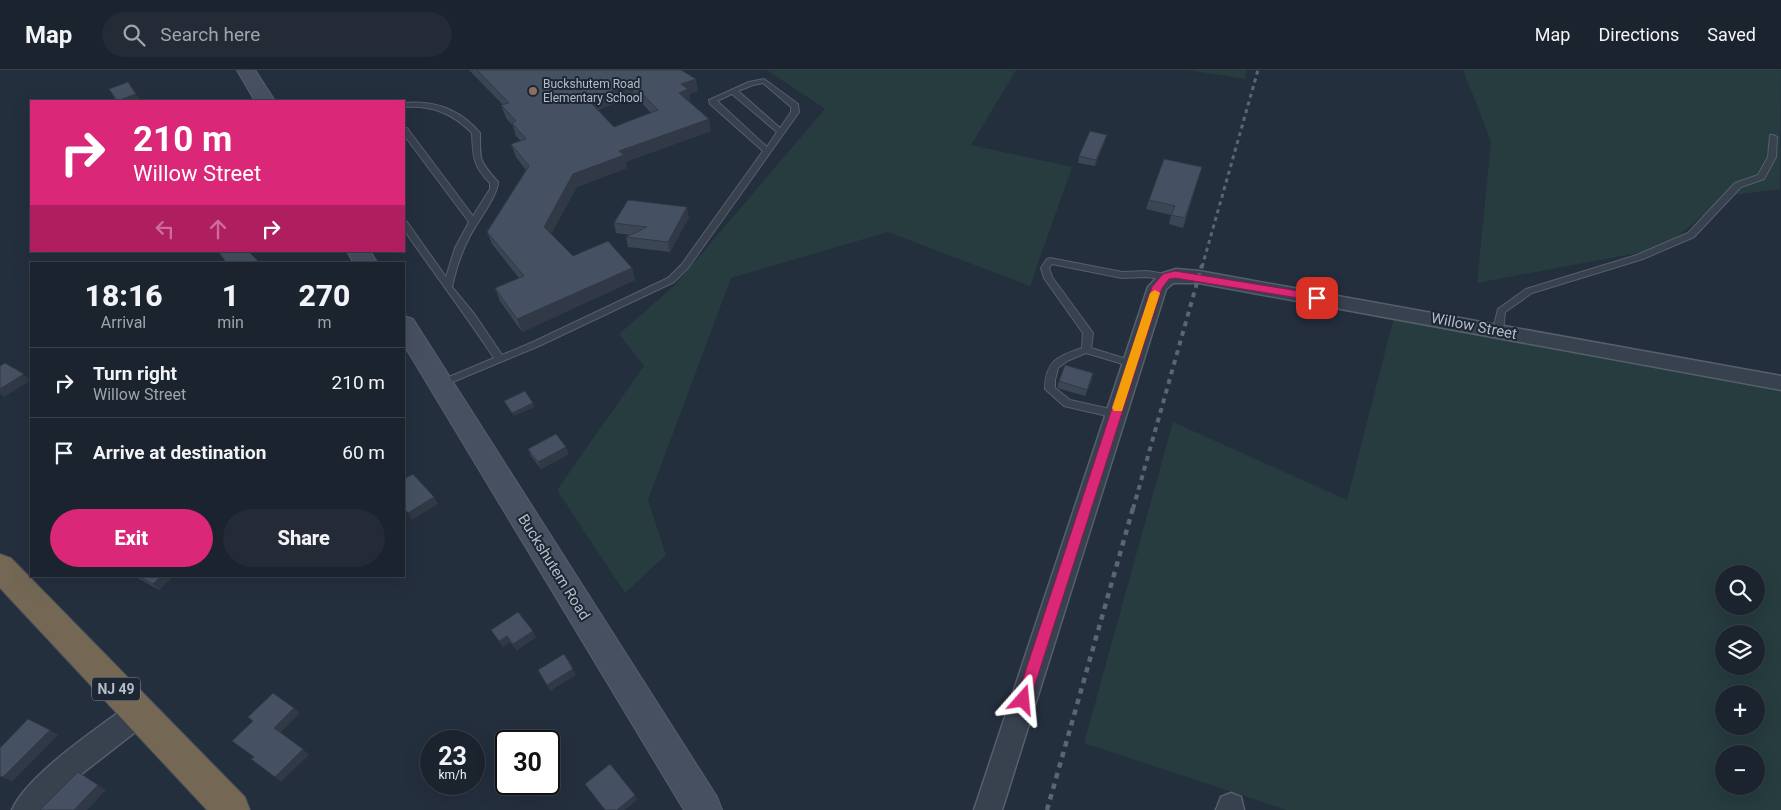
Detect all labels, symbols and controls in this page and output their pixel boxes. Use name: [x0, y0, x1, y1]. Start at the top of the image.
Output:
search box: [102, 12, 452, 57]
text: Map: [25, 21, 72, 49]
icon: search: [120, 21, 148, 49]
text: Search here: [160, 23, 260, 46]
text: Map: [1535, 24, 1570, 45]
text: Directions: [1598, 24, 1679, 45]
text: Saved: [1707, 24, 1756, 45]
place label: Buckshutem Road Elementary School: [543, 77, 643, 105]
marker: Buckshutem Road Elementary School: [527, 85, 539, 97]
text: 210 m: [133, 119, 232, 160]
icon: right: [50, 120, 115, 185]
text: Willow Street: [133, 161, 261, 186]
icon: left: [151, 215, 179, 243]
icon: ahead: [204, 215, 232, 243]
icon: right: [257, 215, 285, 243]
pin: [1296, 277, 1338, 319]
text: 18:16: [85, 278, 163, 313]
text: 1: [222, 278, 239, 313]
text: 270: [298, 278, 350, 313]
icon: arrive: [1303, 284, 1331, 312]
street label: Willow Street: [1429, 309, 1519, 343]
text: Arrival: [101, 313, 146, 332]
text: min: [217, 313, 244, 332]
text: m: [317, 313, 331, 332]
text: Turn right: [93, 362, 177, 385]
icon: right: [50, 369, 78, 397]
text: 210 m: [332, 371, 385, 394]
text: Willow Street: [93, 385, 186, 404]
icon: arrive: [50, 439, 78, 467]
text: Arrive at destination: [93, 441, 266, 464]
text: 60 m: [342, 441, 385, 464]
button: Exit: [50, 509, 213, 567]
button: Share: [223, 509, 385, 567]
street label: Buckshutem Road: [514, 511, 594, 623]
map controls: [1715, 565, 1765, 795]
button: search: [1715, 565, 1765, 615]
button: layers: [1715, 625, 1765, 675]
position arrow: [996, 673, 1048, 725]
road number: NJ 49: [92, 678, 140, 700]
button: +: [1715, 685, 1765, 735]
speed limit sign: 30: [495, 730, 560, 795]
text: 23: [438, 742, 467, 771]
button: −: [1715, 745, 1765, 795]
text: km/h: [438, 768, 467, 782]

